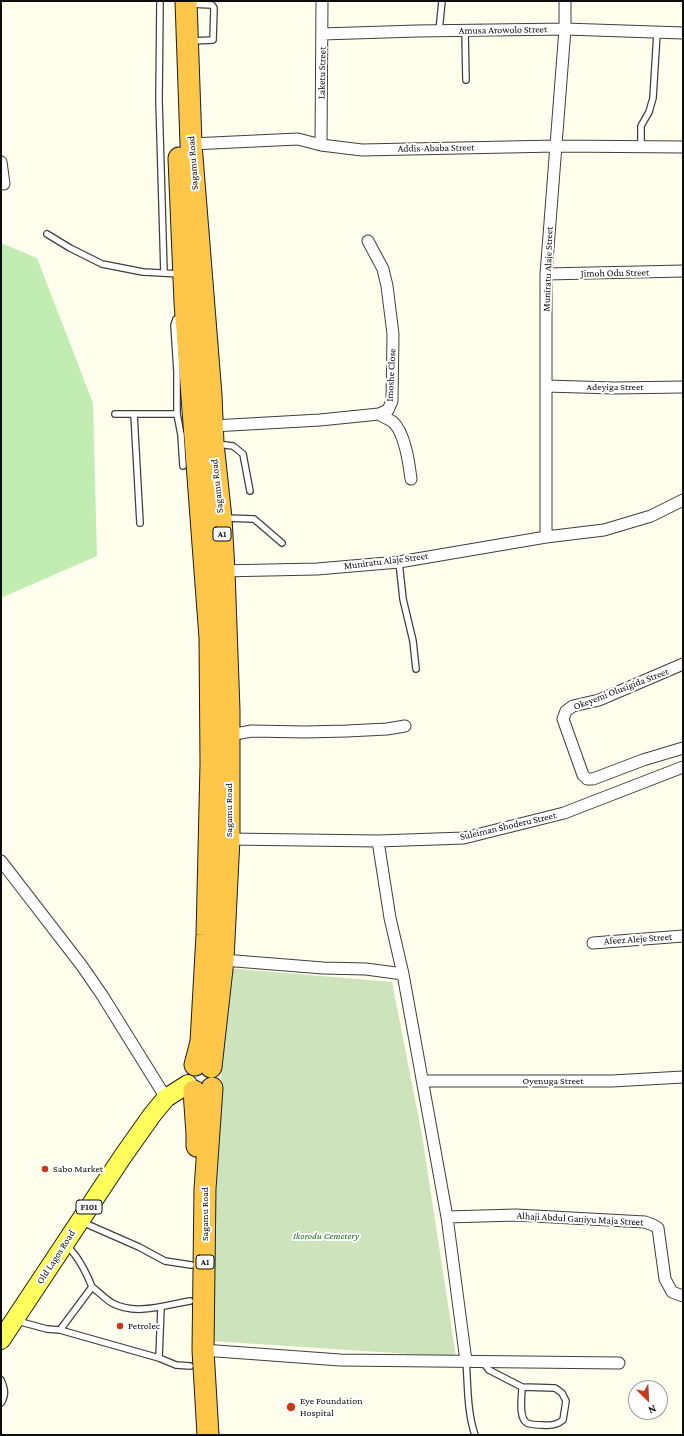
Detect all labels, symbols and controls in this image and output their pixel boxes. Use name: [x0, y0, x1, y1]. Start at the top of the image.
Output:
street label: Amusa Arowolo Street: [459, 23, 547, 37]
street label: Laketu Street: [316, 47, 328, 99]
street label: Sagamu Road: [185, 136, 201, 190]
street label: Addis-Ababa Street: [397, 141, 475, 155]
street label: Muniratu Alaje Street: [541, 226, 555, 312]
street label: Jimoh Odu Street: [581, 266, 649, 280]
street label: Imoshe Close: [384, 348, 398, 402]
street label: Adeyiga Street: [586, 381, 644, 393]
street label: Sagamu Road: [208, 458, 226, 514]
road number: A1: [213, 527, 231, 541]
street label: Muniratu Alaje Street: [343, 550, 429, 572]
street label: Okeyemi Olusigida Street: [572, 665, 670, 713]
street label: Sagamu Road: [223, 783, 235, 837]
street label: Suleiman Shoderu Street: [459, 809, 557, 843]
street label: Afeez Aleje Street: [603, 931, 673, 947]
street label: Oyenuga Street: [522, 1075, 584, 1087]
place label: Sabo Market: [53, 1163, 103, 1175]
marker: Sabo Market: [40, 1164, 50, 1174]
street label: Sagamu Road: [199, 1187, 211, 1241]
road number: F101: [76, 1200, 102, 1214]
street label: Alhaji Abdul Ganiyu Maja Street: [516, 1210, 644, 1228]
street label: Old Lagos Road: [34, 1228, 78, 1286]
park label: Ikorodu Cemetery: [293, 1230, 359, 1242]
road number: A1: [196, 1255, 214, 1269]
place label: Petrolec: [128, 1320, 160, 1332]
marker: Petrolec: [115, 1321, 125, 1331]
north arrow: [628, 1380, 668, 1420]
place label: Eye Foundation Hospital: [300, 1395, 362, 1418]
marker: Eye Foundation Hospital: [285, 1401, 297, 1413]
text: N: [647, 1403, 658, 1417]

